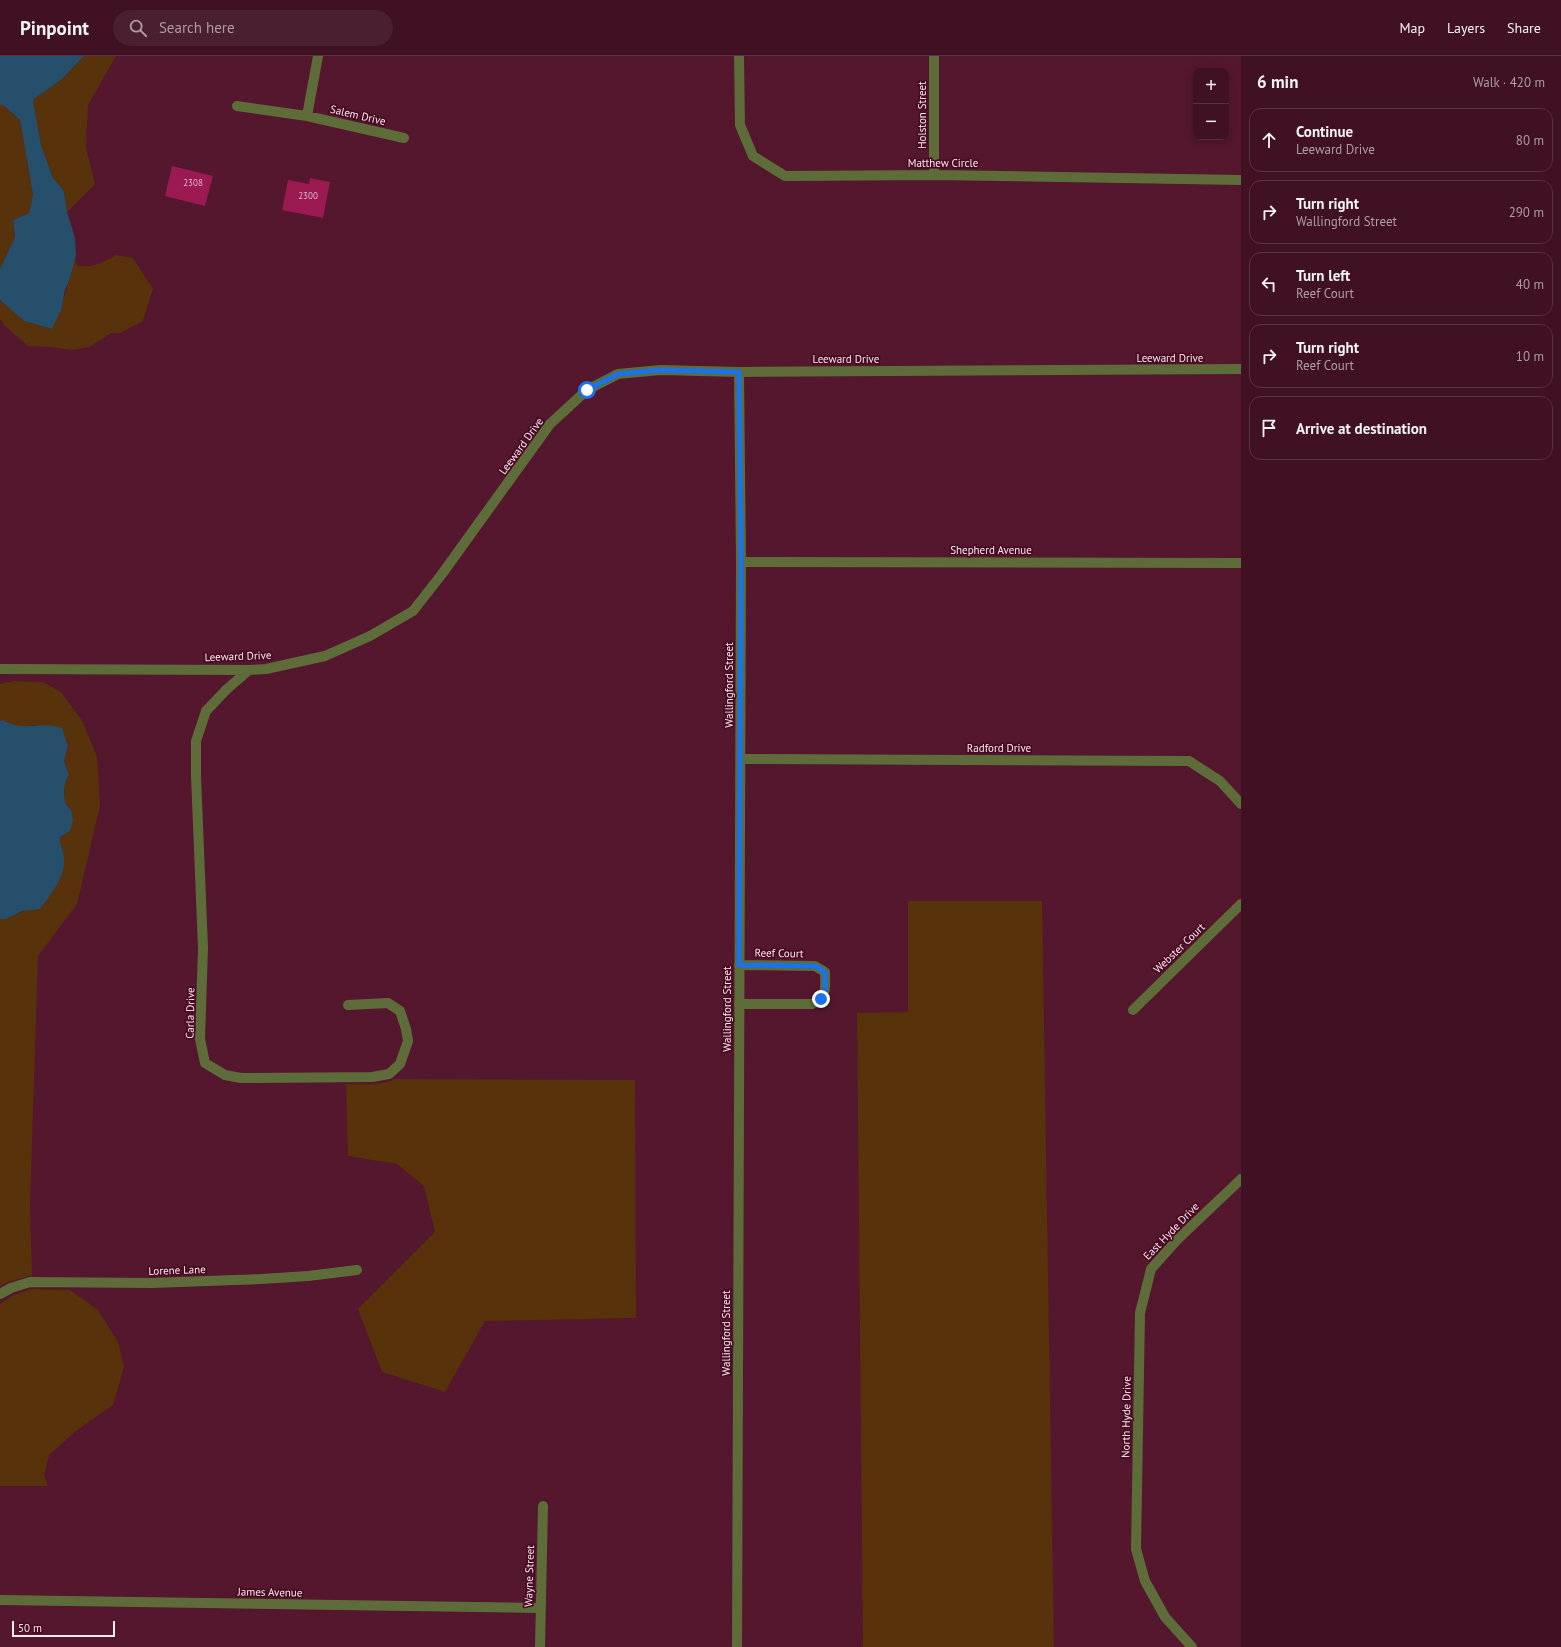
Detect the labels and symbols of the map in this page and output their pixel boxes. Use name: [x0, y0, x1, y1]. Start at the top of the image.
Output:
street label: Holston Street: [915, 81, 929, 149]
street label: Salem Drive: [329, 102, 388, 128]
street label: Matthew Circle: [908, 156, 979, 170]
house number: 2308: [183, 177, 203, 188]
house number: 2300: [298, 190, 318, 201]
street label: Leeward Drive: [1137, 351, 1204, 365]
street label: Leeward Drive: [813, 352, 880, 366]
route start: [578, 381, 596, 399]
street label: Leeward Drive: [496, 415, 547, 477]
street label: Shepherd Avenue: [950, 543, 1032, 557]
street label: Wallingford Street: [722, 642, 736, 728]
street label: Leeward Drive: [204, 648, 272, 664]
street label: Radford Drive: [967, 741, 1032, 755]
street label: Webster Court: [1150, 920, 1208, 976]
street label: Reef Court: [754, 946, 804, 960]
street label: Wallingford Street: [720, 966, 734, 1052]
street label: Carla Drive: [183, 987, 197, 1039]
route end: [812, 990, 830, 1008]
street label: East Hyde Drive: [1140, 1199, 1202, 1263]
street label: Lorene Lane: [148, 1262, 206, 1278]
street label: Wallingford Street: [719, 1290, 733, 1376]
street label: North Hyde Drive: [1118, 1376, 1134, 1458]
street label: Wayne Street: [521, 1545, 537, 1607]
street label: James Avenue: [237, 1584, 303, 1600]
scale bar: [12, 1619, 115, 1638]

